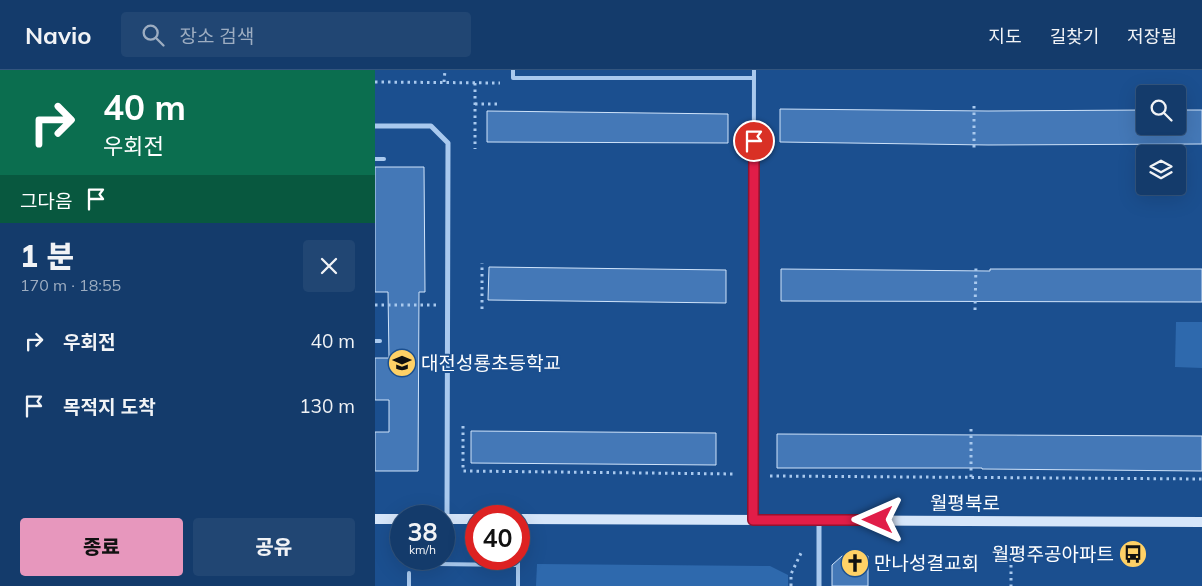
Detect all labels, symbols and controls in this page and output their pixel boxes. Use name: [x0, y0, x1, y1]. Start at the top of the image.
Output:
search box: [121, 12, 471, 57]
text: Navio: [25, 20, 91, 50]
icon: search: [139, 21, 167, 49]
text: 장소 검색: [179, 24, 254, 48]
text: 지도: [989, 25, 1022, 48]
text: 길찾기: [1050, 25, 1099, 48]
text: 저장됨: [1127, 25, 1177, 48]
text: 40 m: [103, 85, 186, 129]
map controls: [1136, 85, 1186, 195]
button: search: [1136, 85, 1186, 135]
icon: right: [20, 90, 85, 155]
pin: [733, 120, 775, 162]
icon: arrive: [740, 127, 768, 155]
text: 우회전: [103, 132, 164, 160]
button: layers: [1136, 145, 1186, 195]
icon: arrive: [82, 185, 110, 213]
text: 그다음: [20, 189, 72, 213]
text: 1 분: [20, 237, 74, 275]
button: close: [303, 240, 355, 292]
text: 170 m · 18:55: [20, 275, 121, 295]
icon: right: [20, 327, 48, 355]
text: 40 m: [311, 329, 355, 353]
text: 우회전: [63, 330, 115, 354]
school or university icon: 대전성룡초등학교: [387, 348, 417, 378]
place label: 대전성룡초등학교: [421, 351, 561, 375]
icon: arrive: [20, 392, 48, 420]
text: 130 m: [299, 394, 355, 418]
text: 목적지 도착: [63, 395, 156, 419]
street label: 월평북로: [930, 491, 1000, 515]
position arrow: [851, 493, 903, 545]
speed limit sign: 40: [465, 505, 530, 570]
text: 38: [407, 516, 438, 547]
button: 종료: [20, 518, 183, 576]
button: 공유: [193, 518, 355, 576]
bus stop icon: 월평주공아파트: [1118, 539, 1148, 569]
text: km/h: [409, 542, 436, 557]
place label: 월평주공아파트: [992, 542, 1114, 566]
church icon: 만나성결교회: [840, 548, 870, 578]
place label: 만나성결교회: [874, 551, 979, 575]

